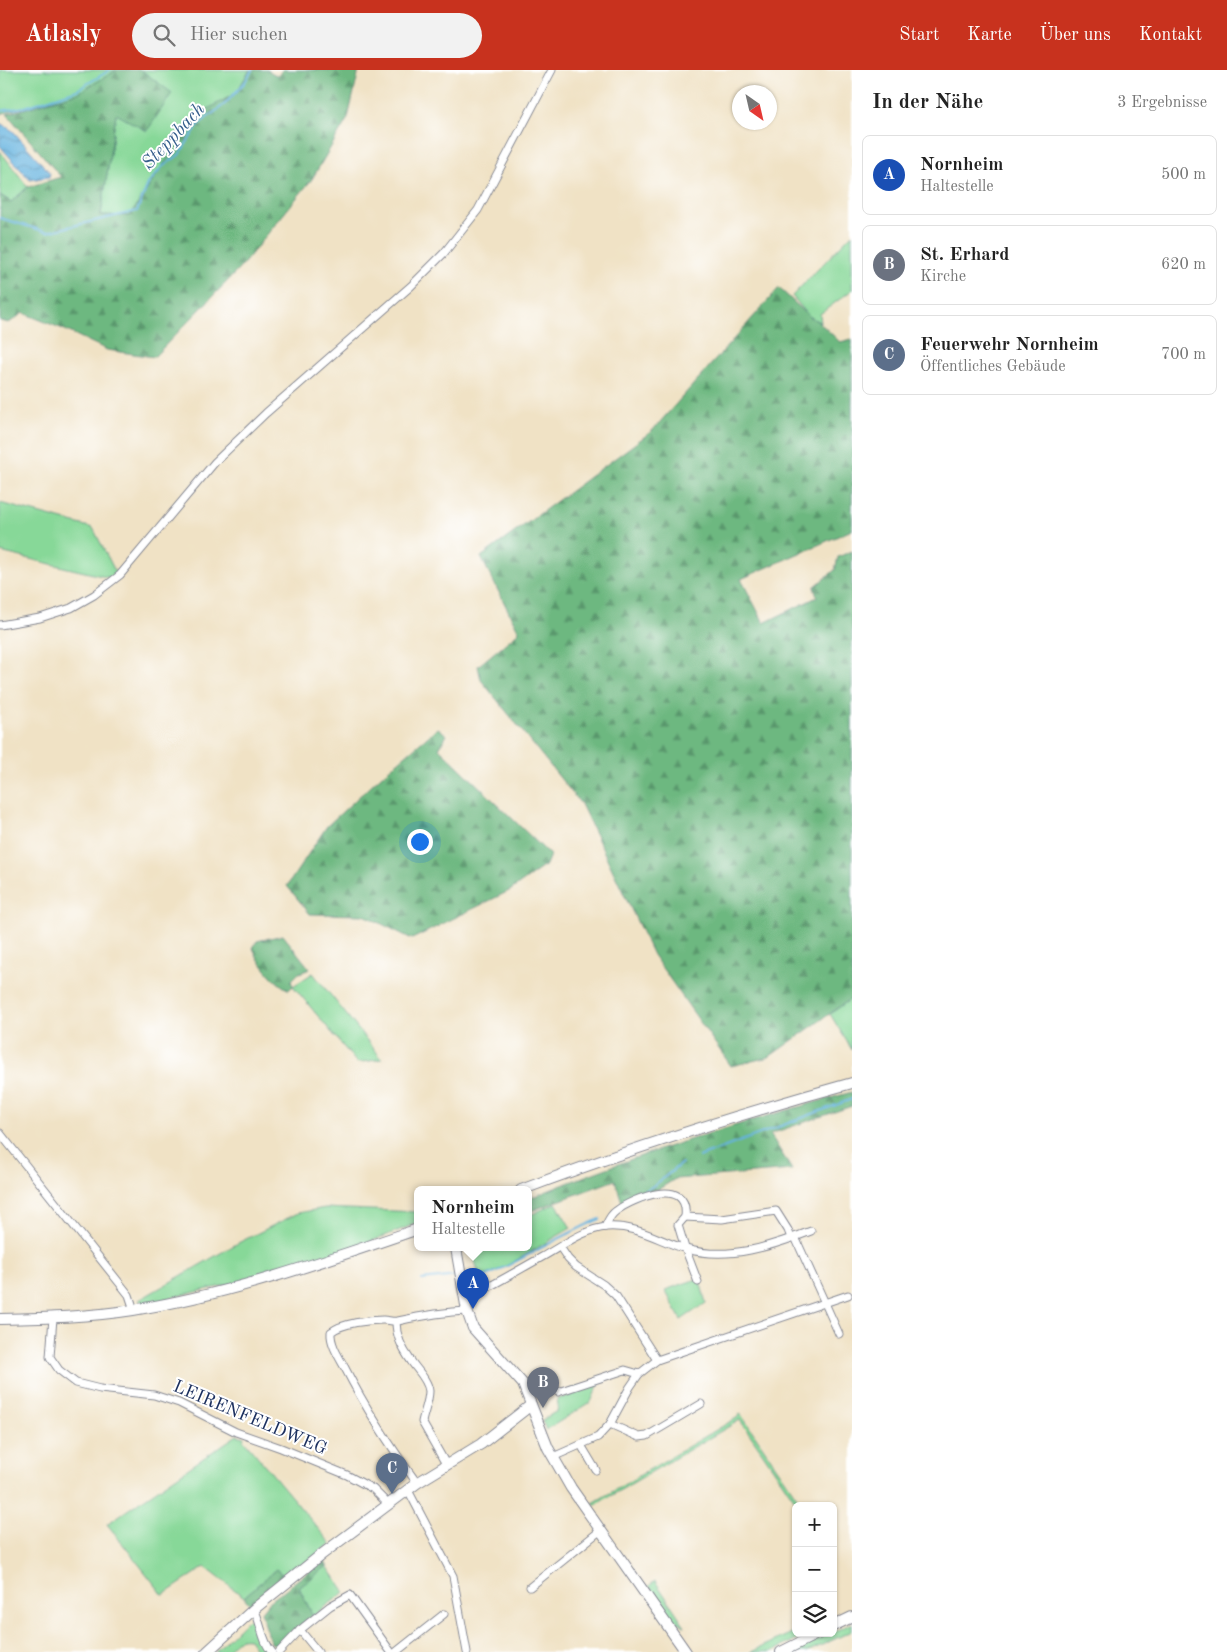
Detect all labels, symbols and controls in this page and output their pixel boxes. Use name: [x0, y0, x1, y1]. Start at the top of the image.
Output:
search box: [132, 13, 482, 58]
icon: search: [150, 21, 178, 49]
text: Atlasly: [25, 23, 102, 47]
text: Hier suchen: [190, 26, 288, 45]
text: Start: [899, 26, 939, 44]
text: Karte: [967, 26, 1012, 44]
text: Über uns: [1040, 26, 1111, 44]
text: Kontakt: [1139, 26, 1202, 44]
north arrow: [732, 85, 777, 130]
text: In der Nähe: [872, 92, 983, 113]
text: 3 Ergebnisse: [1117, 95, 1207, 111]
water label: Steppbach: [139, 100, 210, 174]
text: Nornheim: [920, 156, 1003, 175]
text: A: [883, 167, 895, 183]
text: 500 m: [1161, 167, 1206, 183]
text: Haltestelle: [920, 179, 994, 195]
text: St. Erhard: [920, 246, 1009, 265]
text: B: [883, 257, 895, 273]
text: 620 m: [1161, 257, 1206, 273]
text: Kirche: [920, 269, 966, 285]
text: Feuerwehr Nornheim: [920, 336, 1099, 355]
text: C: [884, 347, 894, 363]
text: 700 m: [1161, 347, 1206, 363]
text: Öffentliches Gebäude: [920, 359, 1066, 375]
your location: [407, 829, 433, 855]
popup: [414, 1186, 532, 1251]
text: Nornheim: [431, 1199, 515, 1218]
text: Haltestelle: [431, 1222, 505, 1238]
pin: A: [457, 1268, 489, 1309]
pin: B: [527, 1367, 559, 1408]
street label: LEIRENFELDWEG: [170, 1377, 330, 1459]
pin: C: [376, 1453, 408, 1494]
map controls: [792, 1502, 837, 1637]
button: +: [792, 1502, 837, 1547]
button: −: [792, 1547, 837, 1592]
button: layers: [792, 1592, 837, 1637]

